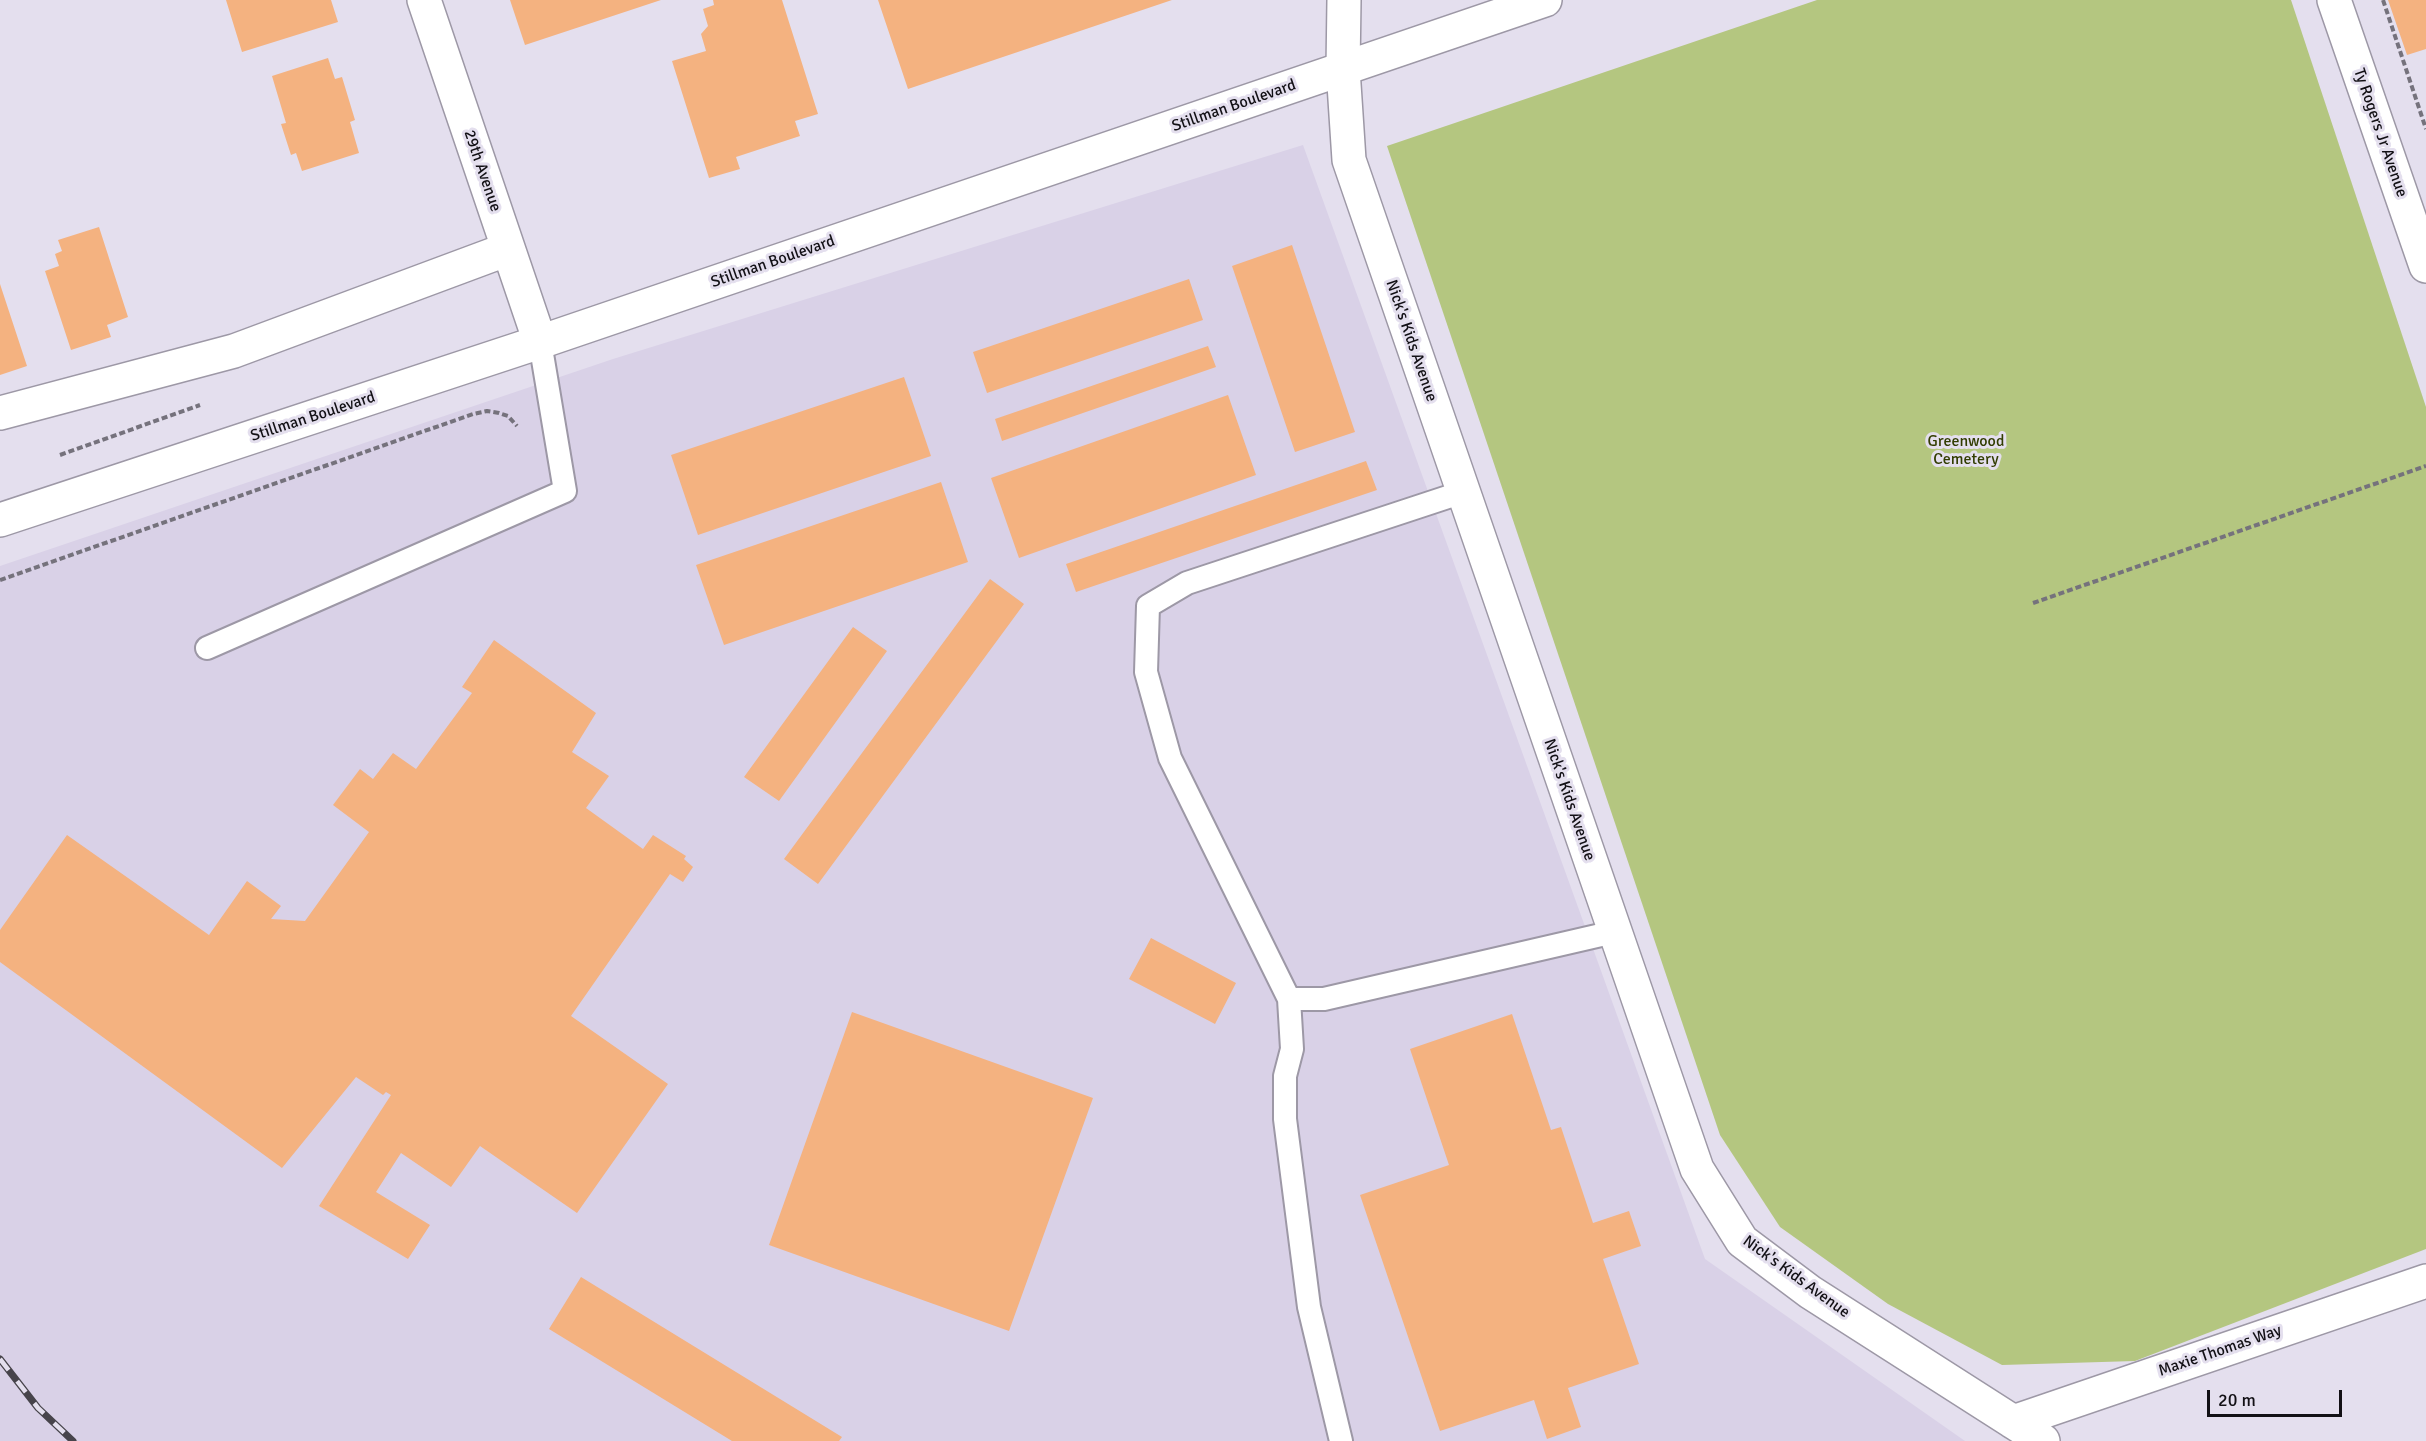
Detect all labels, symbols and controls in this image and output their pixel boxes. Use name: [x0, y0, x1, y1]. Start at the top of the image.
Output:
street label: Ty Rogers Jr Avenue: [2349, 66, 2411, 200]
street label: Stillman Boulevard: [1169, 76, 1299, 136]
street label: 29th Avenue: [459, 128, 505, 214]
street label: Stillman Boulevard: [708, 232, 838, 292]
street label: Nick's Kids Avenue: [1381, 278, 1441, 404]
street label: Stillman Boulevard: [248, 388, 378, 446]
park label: Greenwood Cemetery: [1928, 432, 2004, 470]
street label: Nick's Kids Avenue: [1539, 737, 1599, 863]
street label: Nick's Kids Avenue: [1739, 1232, 1853, 1322]
street label: Maxie Thomas Way: [2156, 1321, 2284, 1381]
scale bar: [2210, 1378, 2345, 1416]
text: 20 m: [2218, 1389, 2256, 1411]

